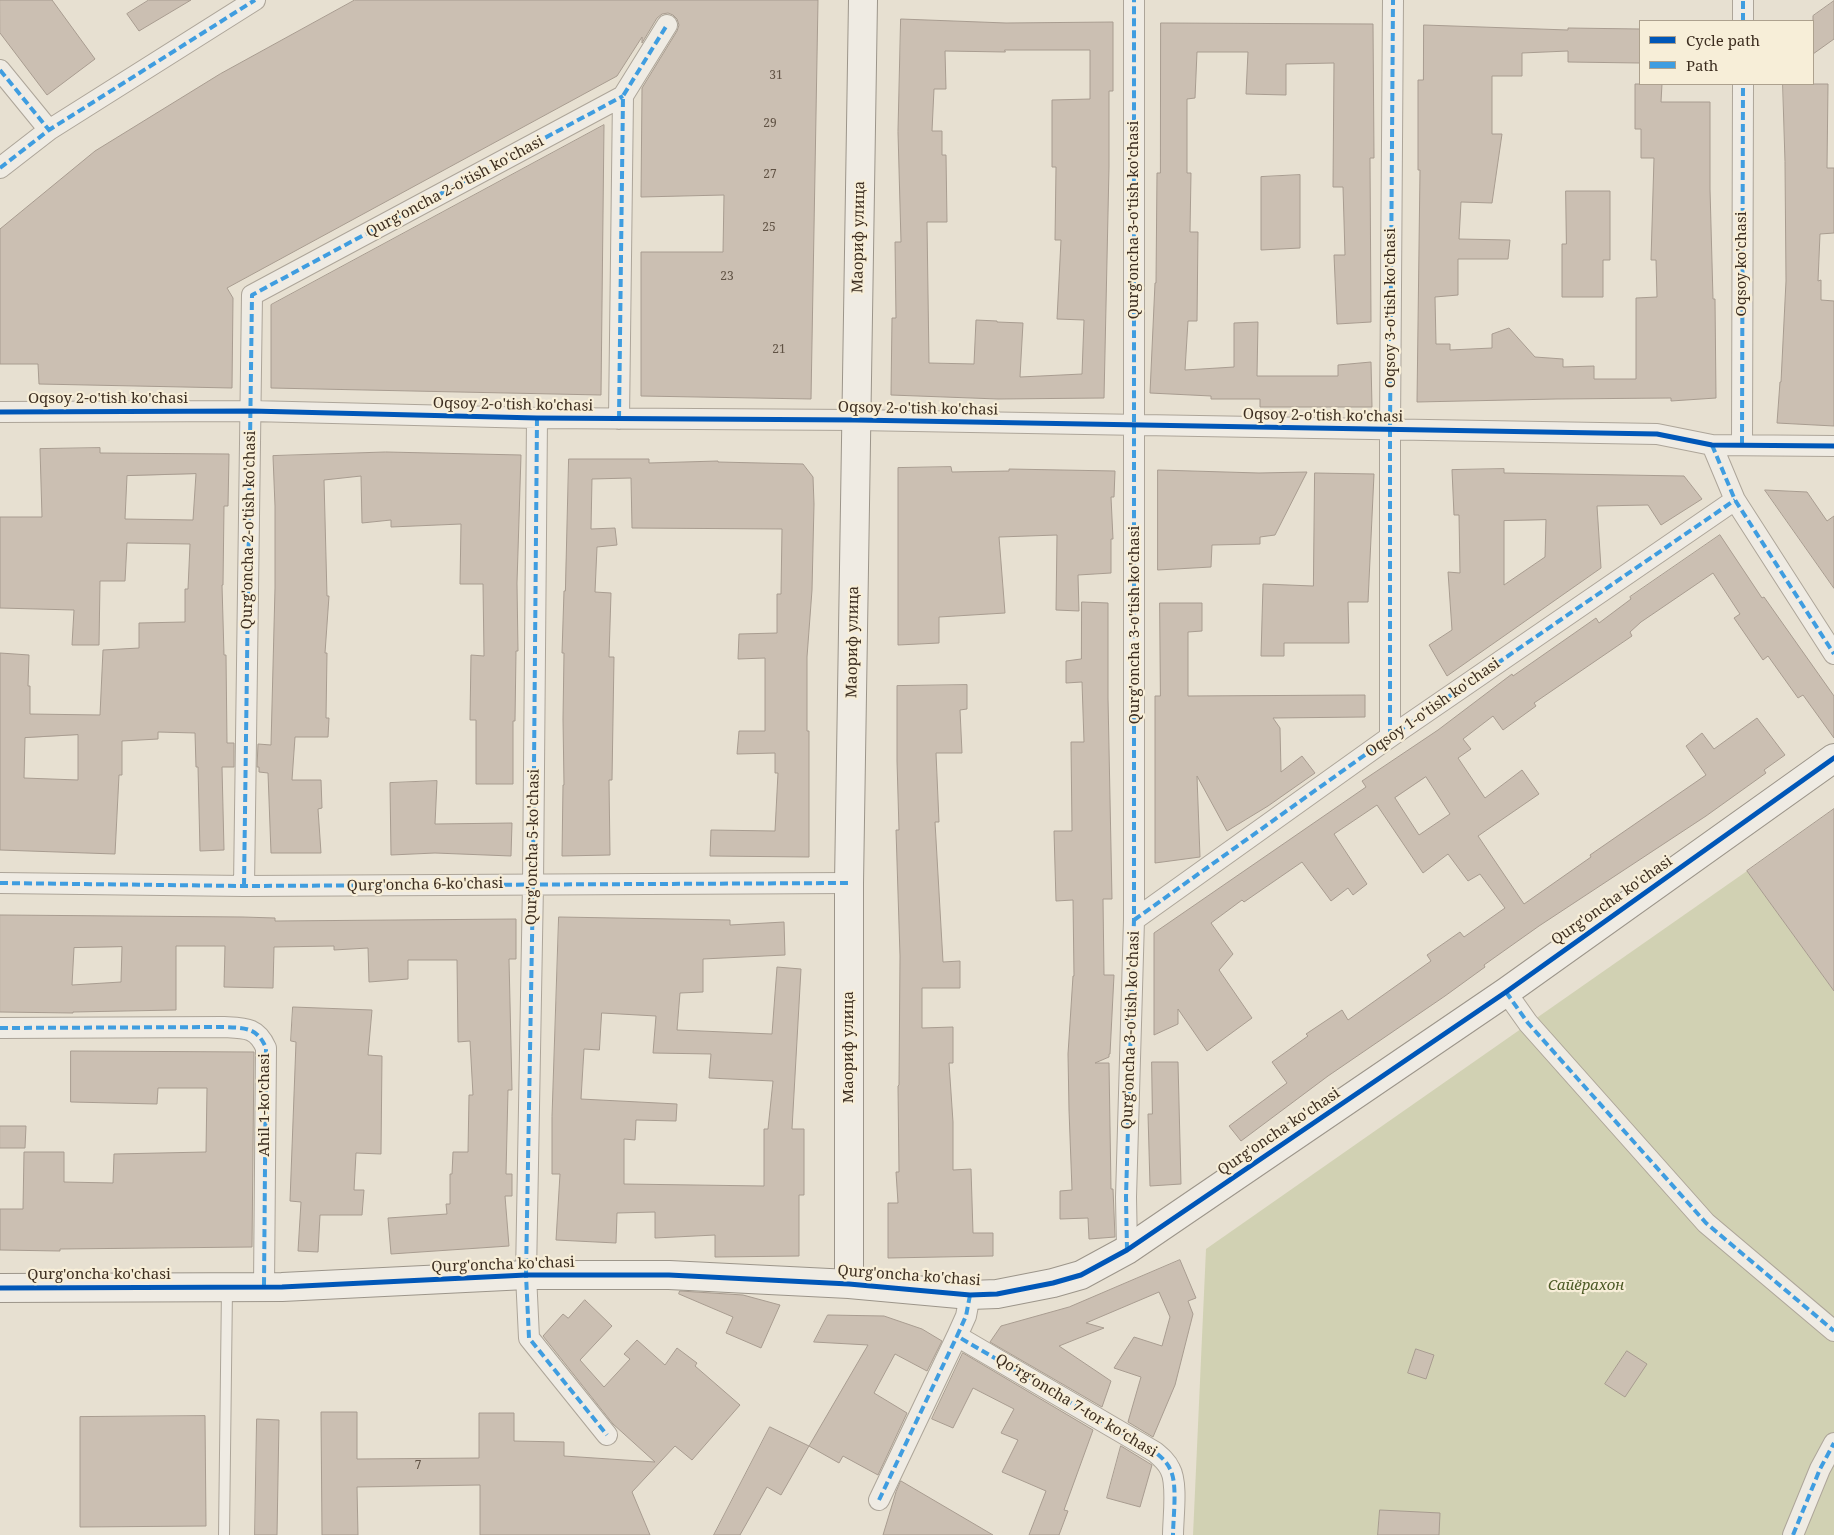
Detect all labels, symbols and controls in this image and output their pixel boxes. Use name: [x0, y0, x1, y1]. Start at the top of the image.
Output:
legend: [1639, 20, 1814, 85]
text: Cycle path: [1686, 30, 1760, 50]
text: Path: [1686, 55, 1718, 75]
house number: 31: [769, 69, 783, 83]
house number: 29: [763, 117, 777, 131]
street label: Qurg'oncha 3-o'tish ko'chasi: [1125, 121, 1143, 319]
street label: Qurg'oncha 2-o'tish ko'chasi: [363, 132, 547, 242]
house number: 27: [763, 168, 777, 182]
street label: Маориф улица: [849, 181, 869, 293]
street label: Oqsoy ko'chasi: [1733, 212, 1751, 316]
house number: 25: [762, 221, 776, 235]
street label: Oqsoy 3-o'tish ko'chasi: [1382, 228, 1400, 388]
house number: 23: [720, 270, 734, 284]
house number: 21: [772, 343, 786, 357]
street label: Oqsoy 2-o'tish ko'chasi: [28, 390, 188, 408]
street label: Oqsoy 2-o'tish ko'chasi: [433, 395, 593, 415]
street label: Oqsoy 2-o'tish ko'chasi: [838, 399, 998, 419]
street label: Oqsoy 2-o'tish ko'chasi: [1243, 406, 1403, 426]
street label: Qurg'oncha 2-o'tish ko'chasi: [238, 431, 260, 629]
street label: Qurg'oncha 3-o'tish ko'chasi: [1126, 526, 1144, 724]
street label: Маориф улица: [843, 586, 863, 698]
street label: Oqsoy 1-o'tish ko'chasi: [1362, 655, 1504, 761]
street label: Qurg'oncha 5-ko'chasi: [523, 769, 543, 925]
street label: Qurg'oncha ko'chasi: [1548, 852, 1676, 950]
street label: Qurg'oncha 6-ko'chasi: [347, 875, 503, 895]
street label: Qurg'oncha 3-o'tish ko'chasi: [1119, 930, 1143, 1130]
street label: Маориф улица: [840, 991, 858, 1103]
street label: Ahil 1-ko'chasi: [256, 1053, 274, 1157]
street label: Qurg'oncha ko'chasi: [1215, 1084, 1343, 1180]
street label: Qurg'oncha ko'chasi: [431, 1254, 575, 1276]
street label: Qurg'oncha ko'chasi: [837, 1262, 981, 1290]
street label: Qurg'oncha ko'chasi: [27, 1266, 171, 1284]
park label: Сайёрахон: [1548, 1277, 1624, 1295]
street label: Qoʻrgʻoncha 7-tor koʻchasi: [992, 1350, 1160, 1462]
house number: 7: [415, 1459, 421, 1473]

